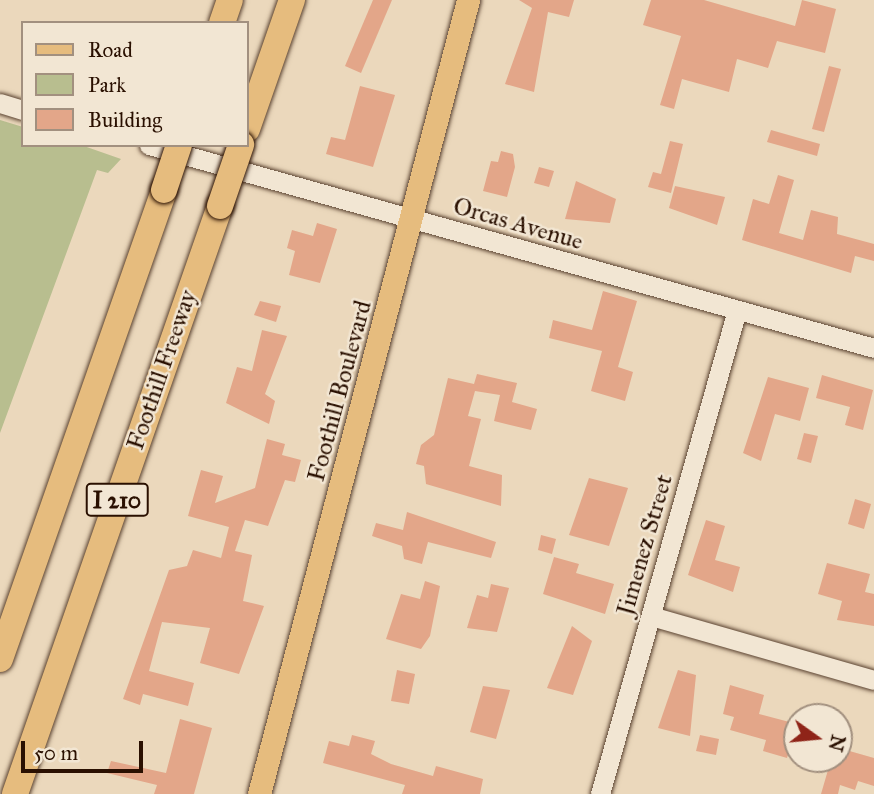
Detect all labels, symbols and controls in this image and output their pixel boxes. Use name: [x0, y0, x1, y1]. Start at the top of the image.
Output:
legend: [21, 21, 248, 147]
text: Road: [88, 37, 133, 63]
text: Park: [88, 72, 126, 98]
text: Building: [88, 107, 162, 133]
street label: Orcas Avenue: [450, 192, 586, 256]
street label: Foothill Freeway: [121, 286, 203, 454]
street label: Foothill Boulevard: [302, 297, 378, 485]
street label: Jimenez Street: [611, 471, 679, 619]
road number: I 210: [86, 480, 148, 520]
north arrow: [783, 703, 853, 773]
scale bar: [24, 728, 147, 772]
text: N: [824, 732, 850, 754]
text: 50 m: [34, 740, 78, 766]

